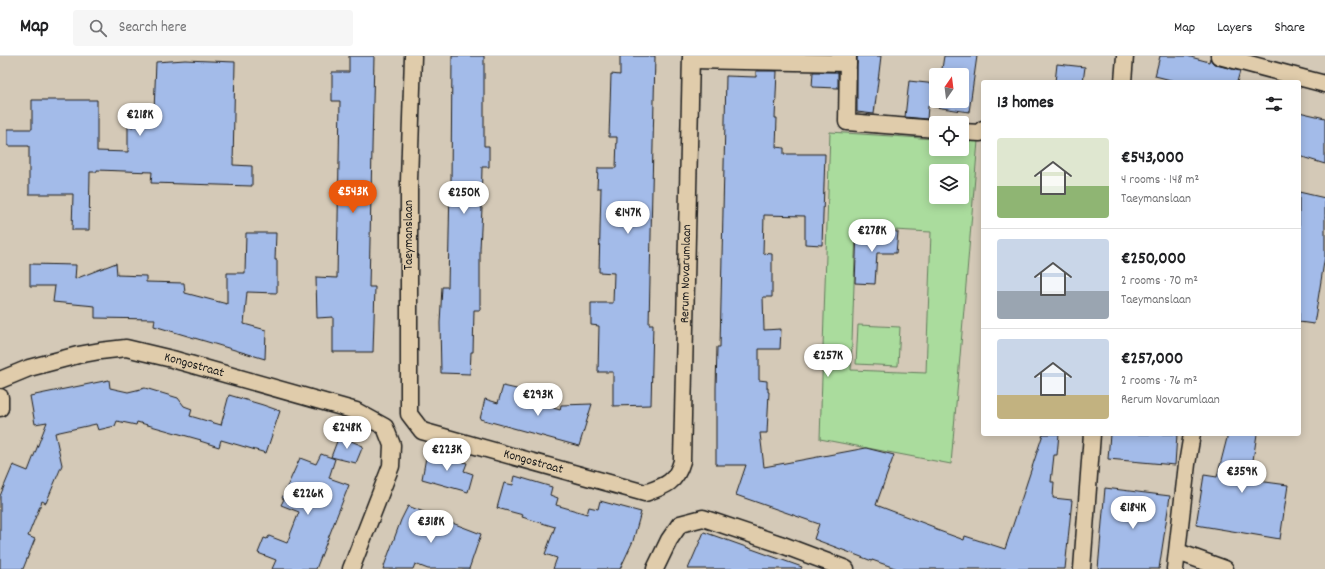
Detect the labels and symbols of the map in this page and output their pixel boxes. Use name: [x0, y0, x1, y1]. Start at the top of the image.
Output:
north arrow: [929, 68, 969, 108]
pin: €218K: [112, 103, 168, 137]
pin: €543K: [325, 180, 381, 214]
pin: €250K: [436, 181, 492, 215]
street label: Taeymanslaan: [400, 200, 419, 270]
pin: €147K: [600, 201, 656, 235]
pin: €278K: [844, 219, 900, 253]
street label: Rerum Novarumlaan: [676, 224, 697, 323]
pin: €257K: [800, 344, 856, 378]
street label: Kongostraat: [162, 348, 227, 383]
pin: €293K: [510, 383, 566, 417]
pin: €248K: [319, 416, 375, 450]
pin: €223K: [419, 438, 475, 472]
street label: Kongostraat: [501, 445, 566, 479]
pin: €359K: [1214, 460, 1270, 494]
pin: €226K: [280, 482, 336, 516]
pin: €184K: [1105, 496, 1161, 530]
pin: €318K: [403, 510, 459, 544]

